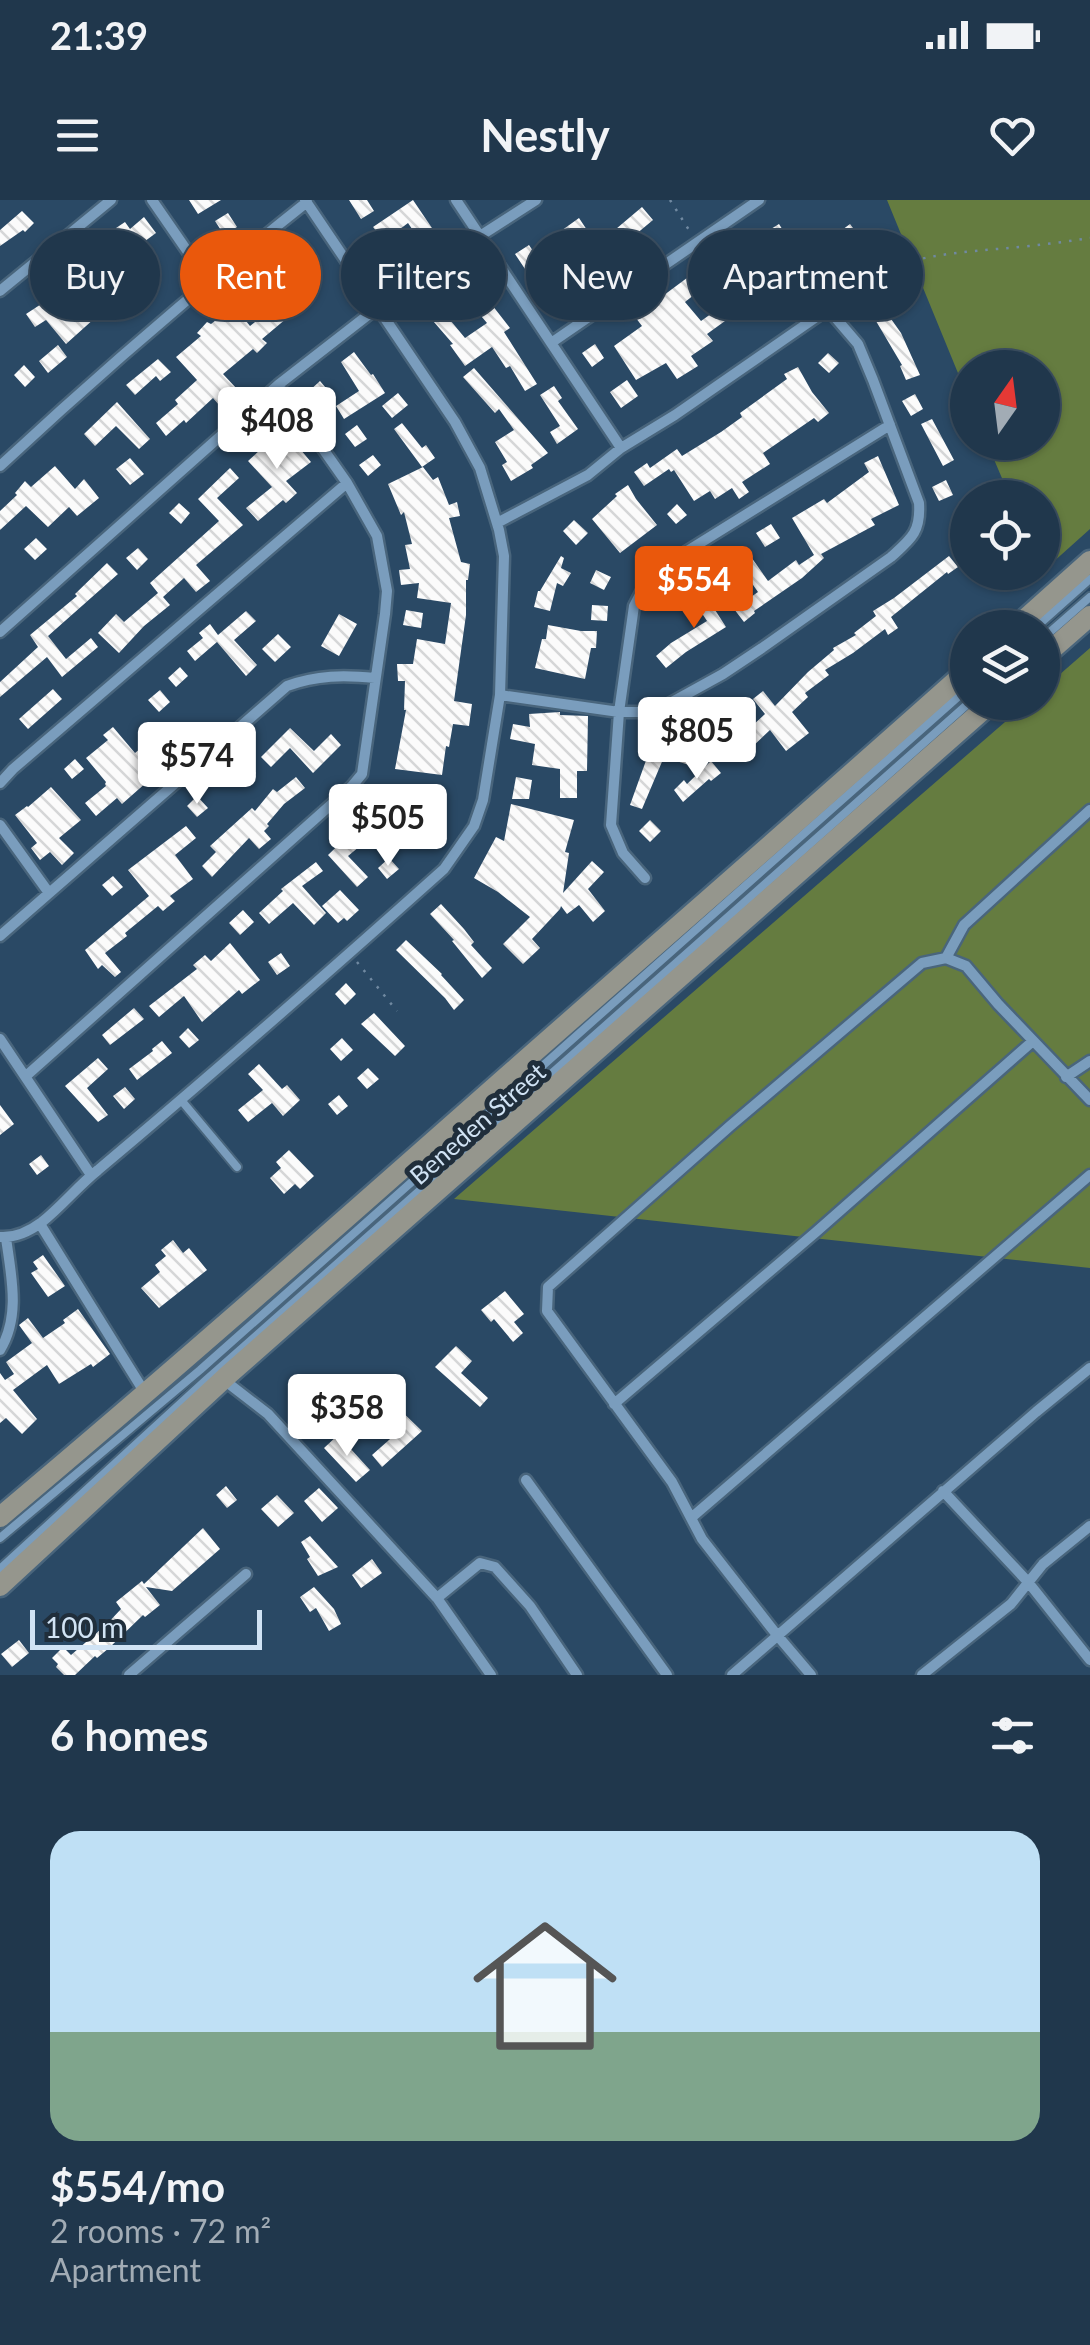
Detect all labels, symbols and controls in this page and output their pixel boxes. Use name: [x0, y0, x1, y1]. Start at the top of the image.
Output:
text: 21:39: [50, 12, 148, 58]
icon: menu: [50, 108, 105, 163]
text: Nestly: [480, 108, 610, 162]
icon: heart: [985, 108, 1040, 163]
chip: Buy: [30, 230, 160, 320]
chip: Rent: [180, 230, 321, 320]
chip: Filters: [341, 230, 506, 320]
chip: New: [526, 230, 668, 320]
chip: Apartment: [688, 230, 923, 320]
north arrow: [950, 350, 1060, 460]
map controls: [950, 350, 1060, 720]
pin: $408: [218, 387, 336, 472]
text: $408: [240, 400, 314, 439]
button: locate: [950, 480, 1060, 590]
pin: $554: [635, 546, 753, 631]
text: $554: [657, 559, 731, 598]
button: layers: [950, 610, 1060, 720]
pin: $805: [638, 697, 756, 782]
text: $805: [660, 710, 734, 749]
pin: $574: [138, 722, 256, 807]
text: $574: [160, 735, 234, 774]
pin: $505: [329, 784, 447, 869]
text: $505: [351, 797, 425, 836]
street label: Beneden Street: [403, 1056, 551, 1190]
pin: $358: [288, 1374, 406, 1459]
text: $358: [310, 1387, 384, 1426]
scale bar: [30, 1605, 262, 1650]
text: 100 m: [45, 1610, 124, 1644]
icon: filters: [985, 1708, 1040, 1763]
text: 6 homes: [50, 1710, 208, 1760]
icon: home: [455, 1896, 635, 2076]
text: $554/mo: [50, 2161, 225, 2211]
text: 2 rooms · 72 m²: [50, 2211, 271, 2250]
text: Apartment: [50, 2250, 201, 2289]

